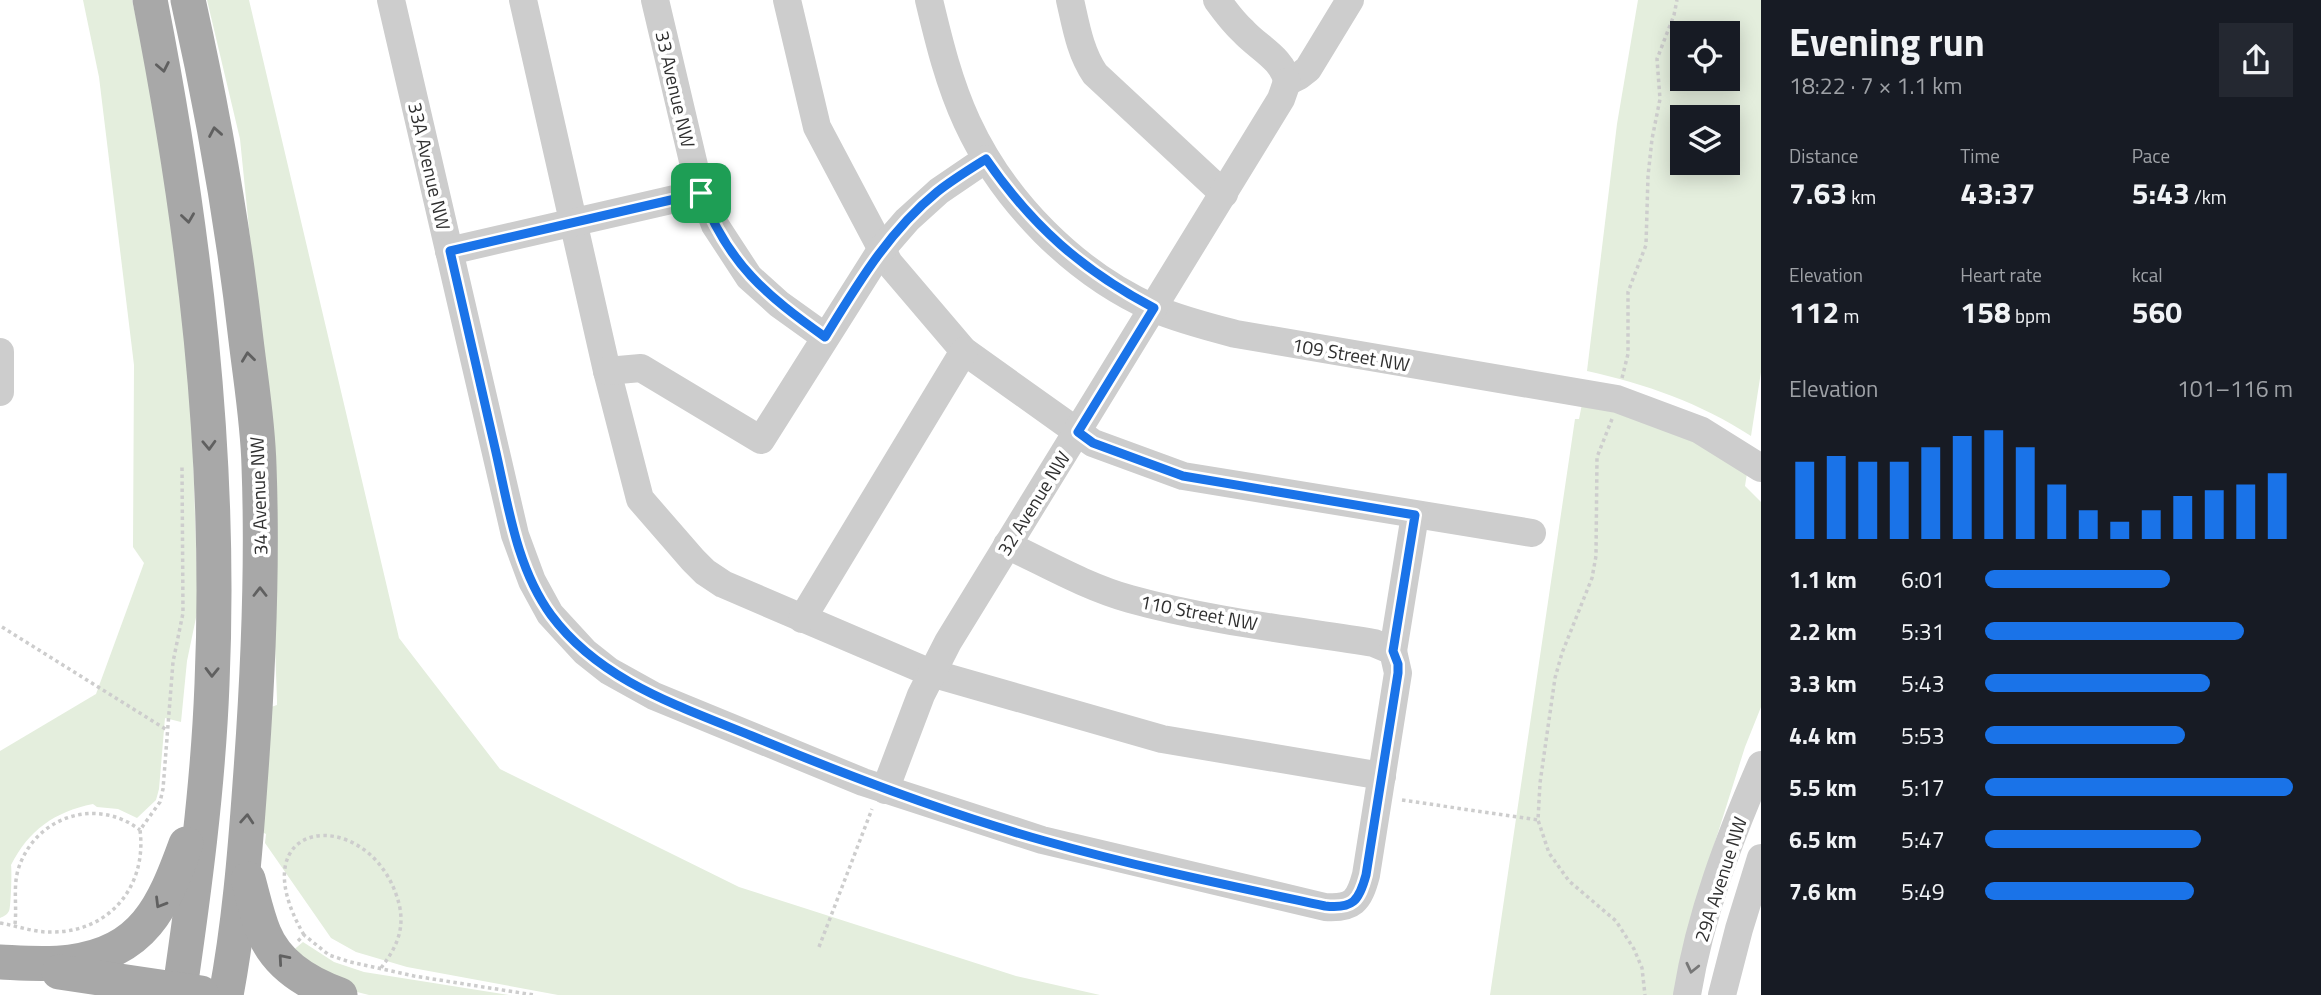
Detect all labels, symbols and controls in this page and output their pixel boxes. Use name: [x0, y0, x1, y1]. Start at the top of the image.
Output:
text: Evening run: [1789, 13, 1985, 71]
map controls: [1670, 21, 1740, 175]
button: locate: [1670, 21, 1740, 91]
button: share: [2219, 23, 2293, 97]
street label: 33 Avenue NW: [649, 28, 704, 150]
one-way arrow: [155, 61, 170, 73]
text: 18:22 · 7 × 1.1 km: [1789, 68, 1963, 103]
street label: 33A Avenue NW: [401, 99, 459, 233]
button: layers: [1670, 105, 1740, 175]
one-way arrow: [208, 126, 223, 138]
text: Distance: [1789, 141, 1858, 170]
text: Time: [1960, 141, 2000, 170]
text: Pace: [2132, 141, 2170, 170]
pin: [671, 163, 731, 223]
text: 7.63: [1789, 170, 1847, 216]
text: 43:37: [1960, 170, 2035, 216]
text: 5:43: [2132, 170, 2190, 216]
icon: arrive: [682, 174, 720, 212]
text: km: [1847, 182, 1876, 211]
text: /km: [2190, 182, 2227, 211]
one-way arrow: [180, 212, 195, 224]
text: Elevation: [1789, 260, 1863, 289]
text: Heart rate: [1960, 260, 2042, 289]
text: kcal: [2132, 260, 2163, 289]
text: 112: [1789, 289, 1839, 335]
text: 158: [1960, 289, 2011, 335]
text: 560: [2132, 289, 2182, 335]
text: m: [1839, 301, 1859, 330]
text: bpm: [2011, 301, 2051, 330]
street label: 109 Street NW: [1290, 329, 1412, 379]
one-way arrow: [241, 351, 256, 362]
text: Elevation: [1789, 371, 1878, 406]
text: 101–116 m: [2177, 371, 2293, 406]
street label: 34 Avenue NW: [241, 436, 275, 556]
one-way arrow: [202, 439, 217, 450]
street label: 32 Avenue NW: [989, 445, 1077, 561]
text: 1.1 km: [1789, 562, 1857, 597]
text: 6:01: [1901, 562, 1945, 597]
one-way arrow: [252, 586, 268, 597]
street label: 110 Street NW: [1138, 586, 1260, 638]
text: 2.2 km: [1789, 614, 1857, 649]
text: 5:31: [1901, 614, 1945, 649]
text: 3.3 km: [1789, 666, 1857, 701]
text: 5:43: [1901, 666, 1945, 701]
one-way arrow: [204, 667, 220, 678]
text: 4.4 km: [1789, 718, 1857, 753]
text: 5:53: [1901, 718, 1945, 753]
text: 5.5 km: [1789, 770, 1857, 805]
text: 5:17: [1901, 770, 1945, 805]
one-way arrow: [239, 813, 254, 824]
street label: 29A Avenue NW: [1686, 813, 1754, 945]
text: 6.5 km: [1789, 822, 1857, 857]
text: 5:47: [1901, 822, 1945, 857]
text: 7.6 km: [1789, 874, 1857, 909]
text: 5:49: [1901, 874, 1945, 909]
one-way arrow: [155, 896, 168, 909]
one-way arrow: [279, 954, 291, 967]
one-way arrow: [1686, 962, 1700, 974]

